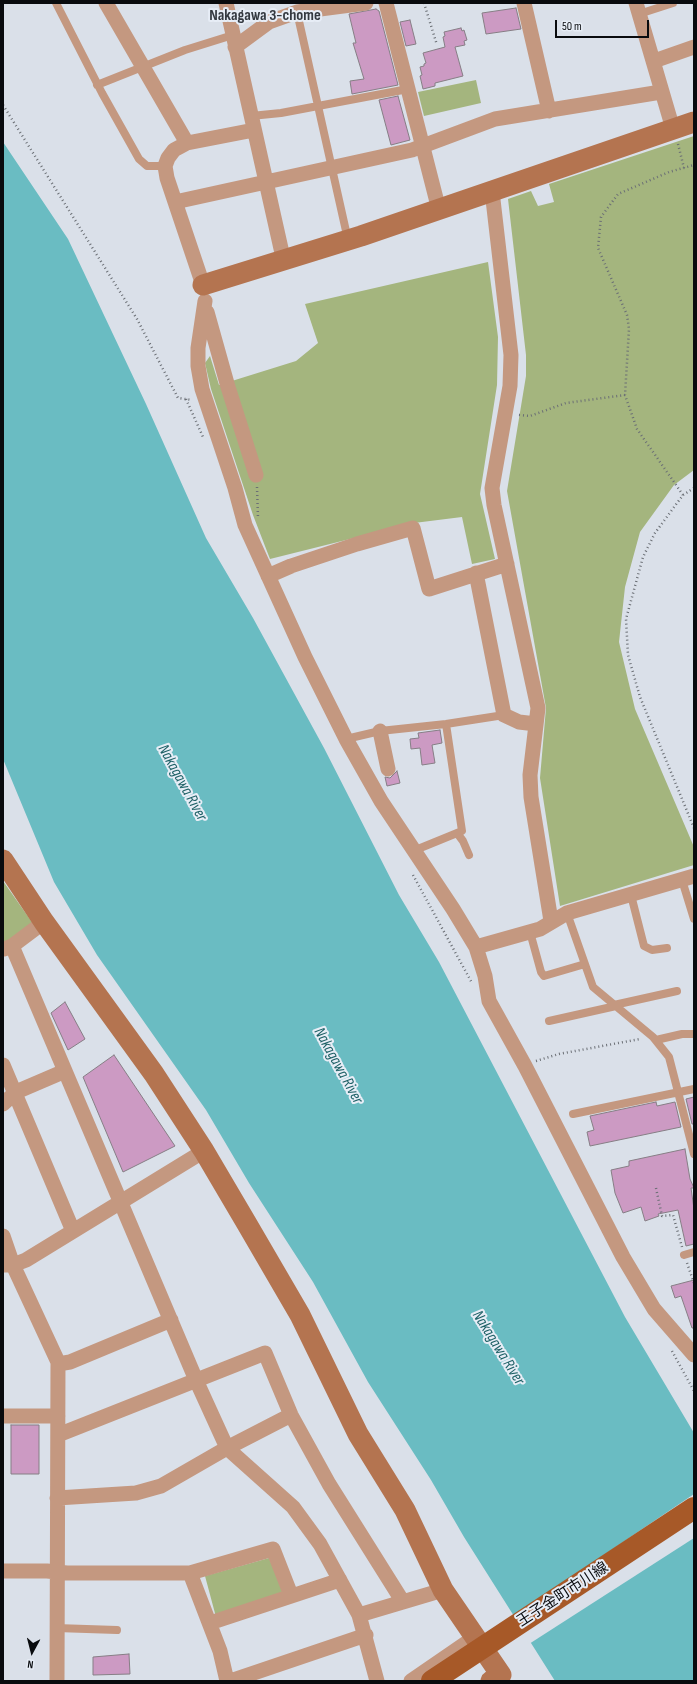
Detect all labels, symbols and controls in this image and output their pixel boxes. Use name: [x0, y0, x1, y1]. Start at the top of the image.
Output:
district label: Nakagawa 3-chome: [209, 6, 321, 26]
scale bar: [557, 12, 651, 38]
text: 50 m: [562, 19, 582, 34]
water label: Nakagawa River: [153, 742, 211, 824]
water label: Nakagawa River: [309, 1025, 367, 1107]
water label: Nakagawa River: [468, 1307, 528, 1389]
street label: 王子金町市川線: [514, 1559, 612, 1631]
north arrow: [12, 1632, 52, 1672]
text: N: [27, 1658, 34, 1671]

